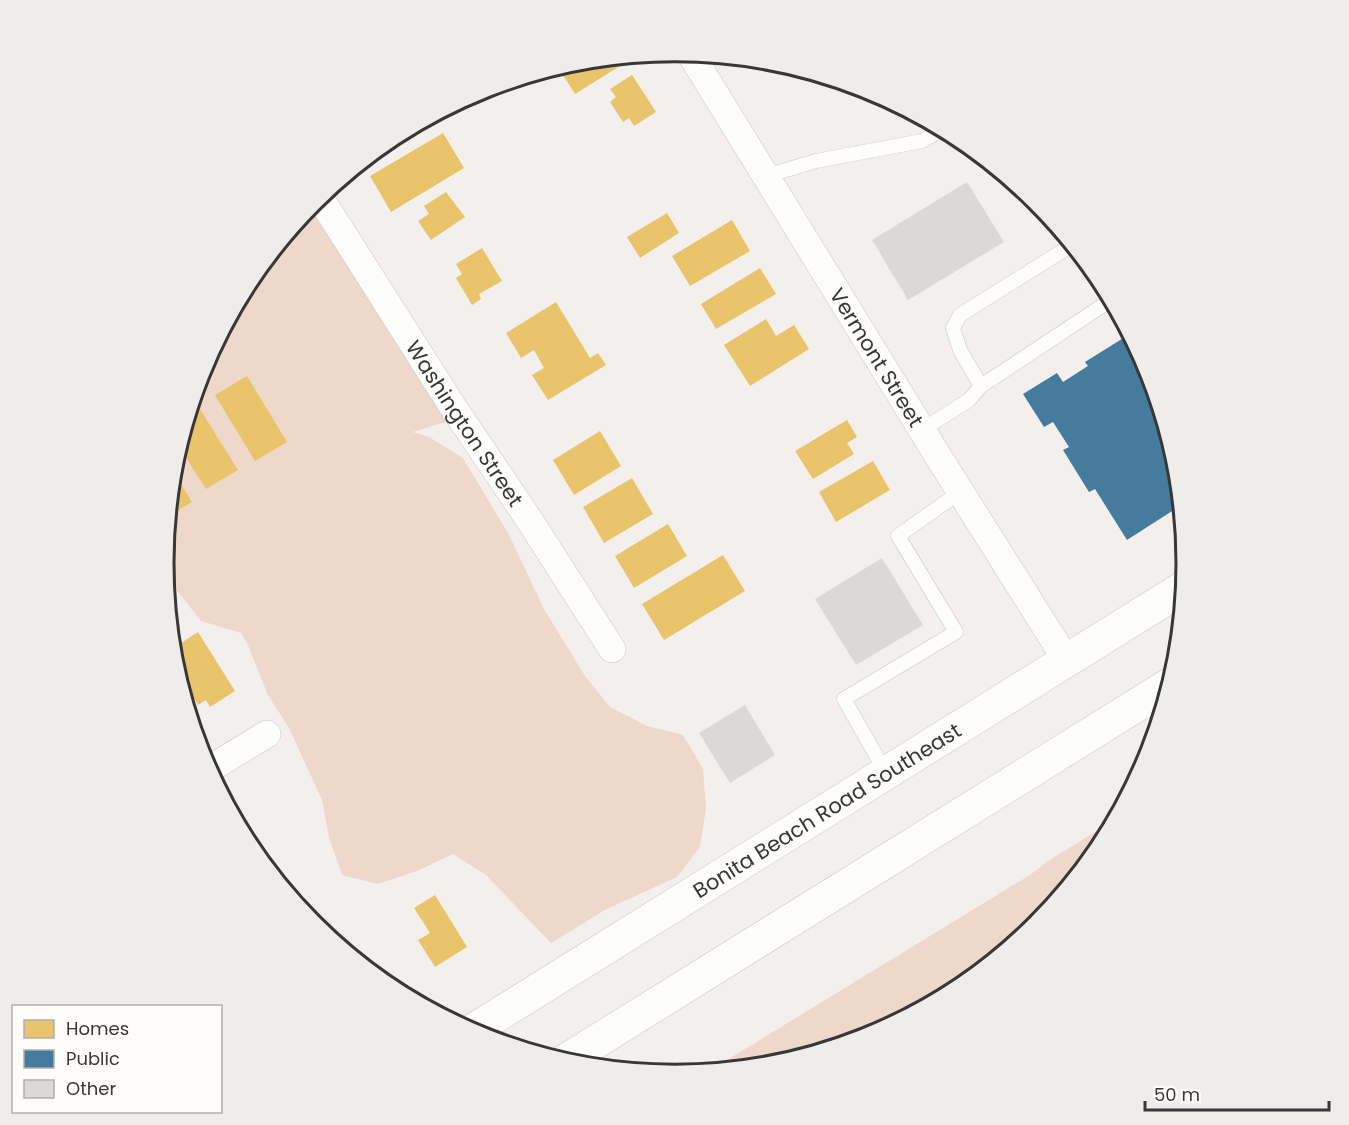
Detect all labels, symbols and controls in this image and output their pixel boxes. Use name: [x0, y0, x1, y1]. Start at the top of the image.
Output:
street label: Vermont Street: [823, 282, 931, 432]
street label: Washington Street: [400, 334, 530, 512]
street label: Bonita Beach Road Southeast: [687, 715, 966, 904]
legend: [12, 1005, 222, 1113]
text: Homes: [66, 1016, 129, 1041]
text: Public: [66, 1046, 120, 1071]
scale bar: [1145, 1074, 1330, 1112]
text: Other: [66, 1076, 116, 1101]
text: 50 m: [1154, 1082, 1200, 1107]

